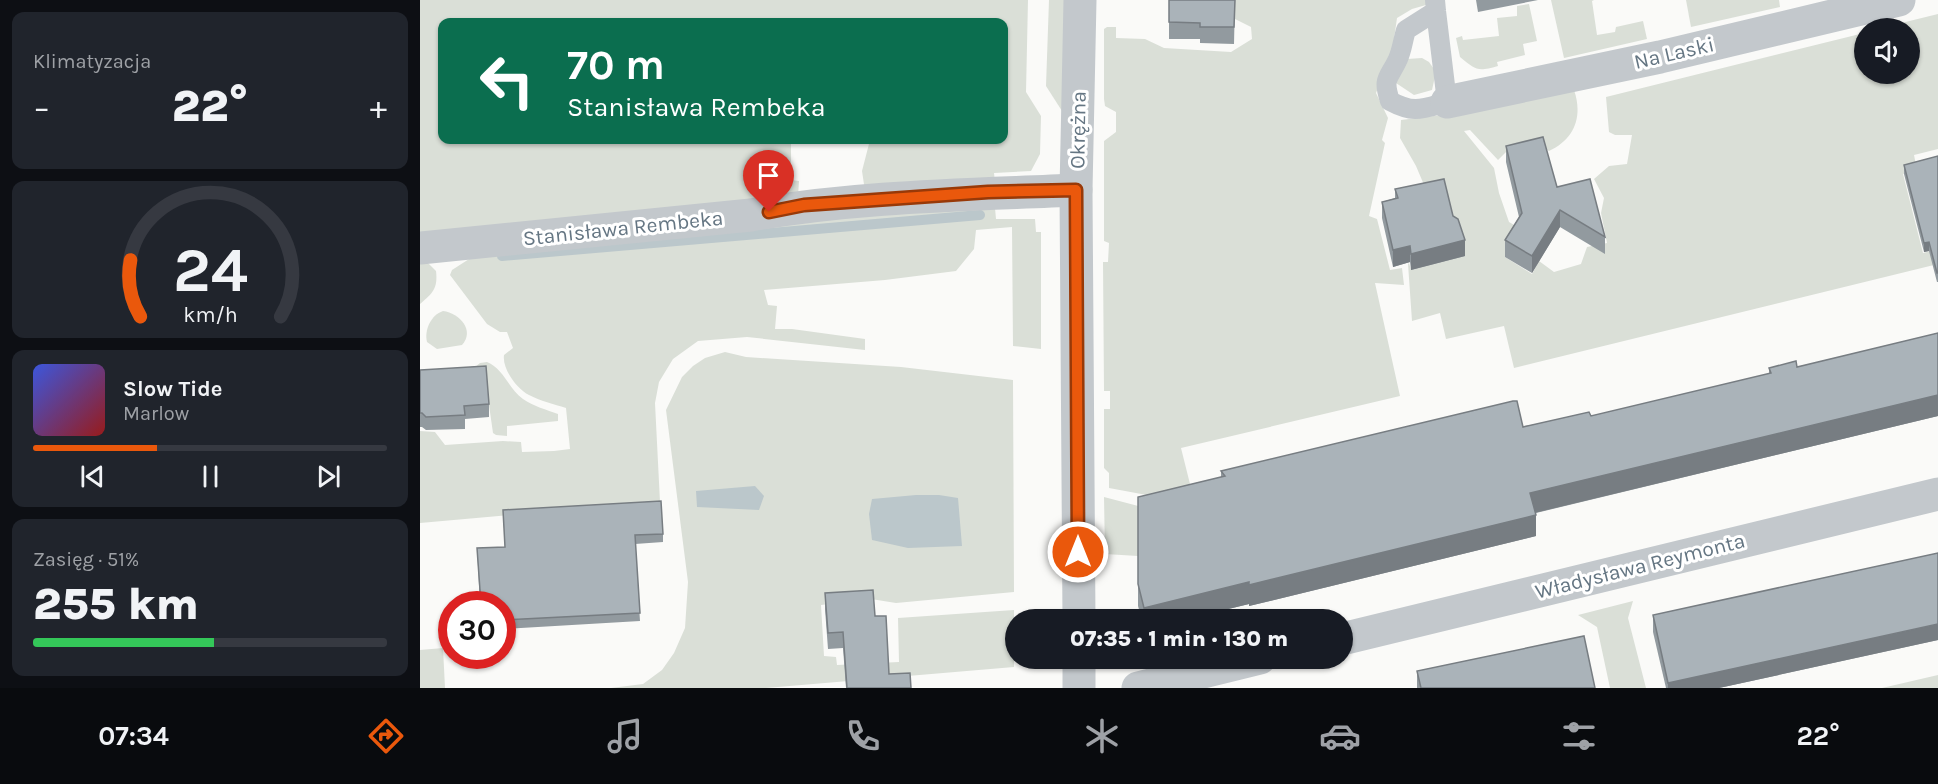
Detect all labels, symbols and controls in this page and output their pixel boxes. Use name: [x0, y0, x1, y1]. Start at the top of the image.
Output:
map controls: [1854, 18, 1920, 84]
button: sound: [1854, 18, 1920, 84]
street label: Na Laski: [1632, 32, 1716, 74]
text: 70 m: [567, 40, 665, 90]
icon: left: [468, 42, 546, 120]
text: Klimatyzacja: [33, 50, 151, 73]
text: 22°: [172, 80, 248, 132]
text: −: [33, 88, 50, 126]
text: +: [370, 88, 387, 126]
text: Stanisława Rembeka: [567, 91, 826, 123]
street label: Okrężna: [1065, 91, 1091, 169]
pin: [743, 150, 794, 212]
icon: arrive: [752, 159, 785, 192]
street label: Stanisława Rembeka: [522, 206, 724, 250]
text: 24: [173, 234, 247, 307]
text: km/h: [183, 302, 237, 327]
text: Slow Tide: [123, 376, 223, 402]
text: Marlow: [123, 402, 189, 425]
icon: previous: [76, 460, 109, 493]
icon: pause: [194, 460, 227, 493]
icon: next: [312, 460, 345, 493]
position arrow: [1046, 520, 1110, 584]
street label: Władysława Reymonta: [1533, 528, 1747, 604]
text: Zasięg · 51%: [33, 548, 139, 571]
text: 255 km: [33, 578, 199, 630]
speed limit sign: 30: [438, 591, 516, 669]
text: 07:35 · 1 min · 130 m: [1070, 626, 1288, 652]
icon: directions: [365, 715, 407, 757]
icon: music: [604, 715, 646, 757]
icon: phone: [842, 715, 884, 757]
icon: climate: [1081, 715, 1123, 757]
icon: car: [1319, 715, 1361, 757]
icon: filters: [1558, 715, 1600, 757]
text: 07:34: [98, 720, 169, 752]
text: 22°: [1797, 720, 1840, 752]

